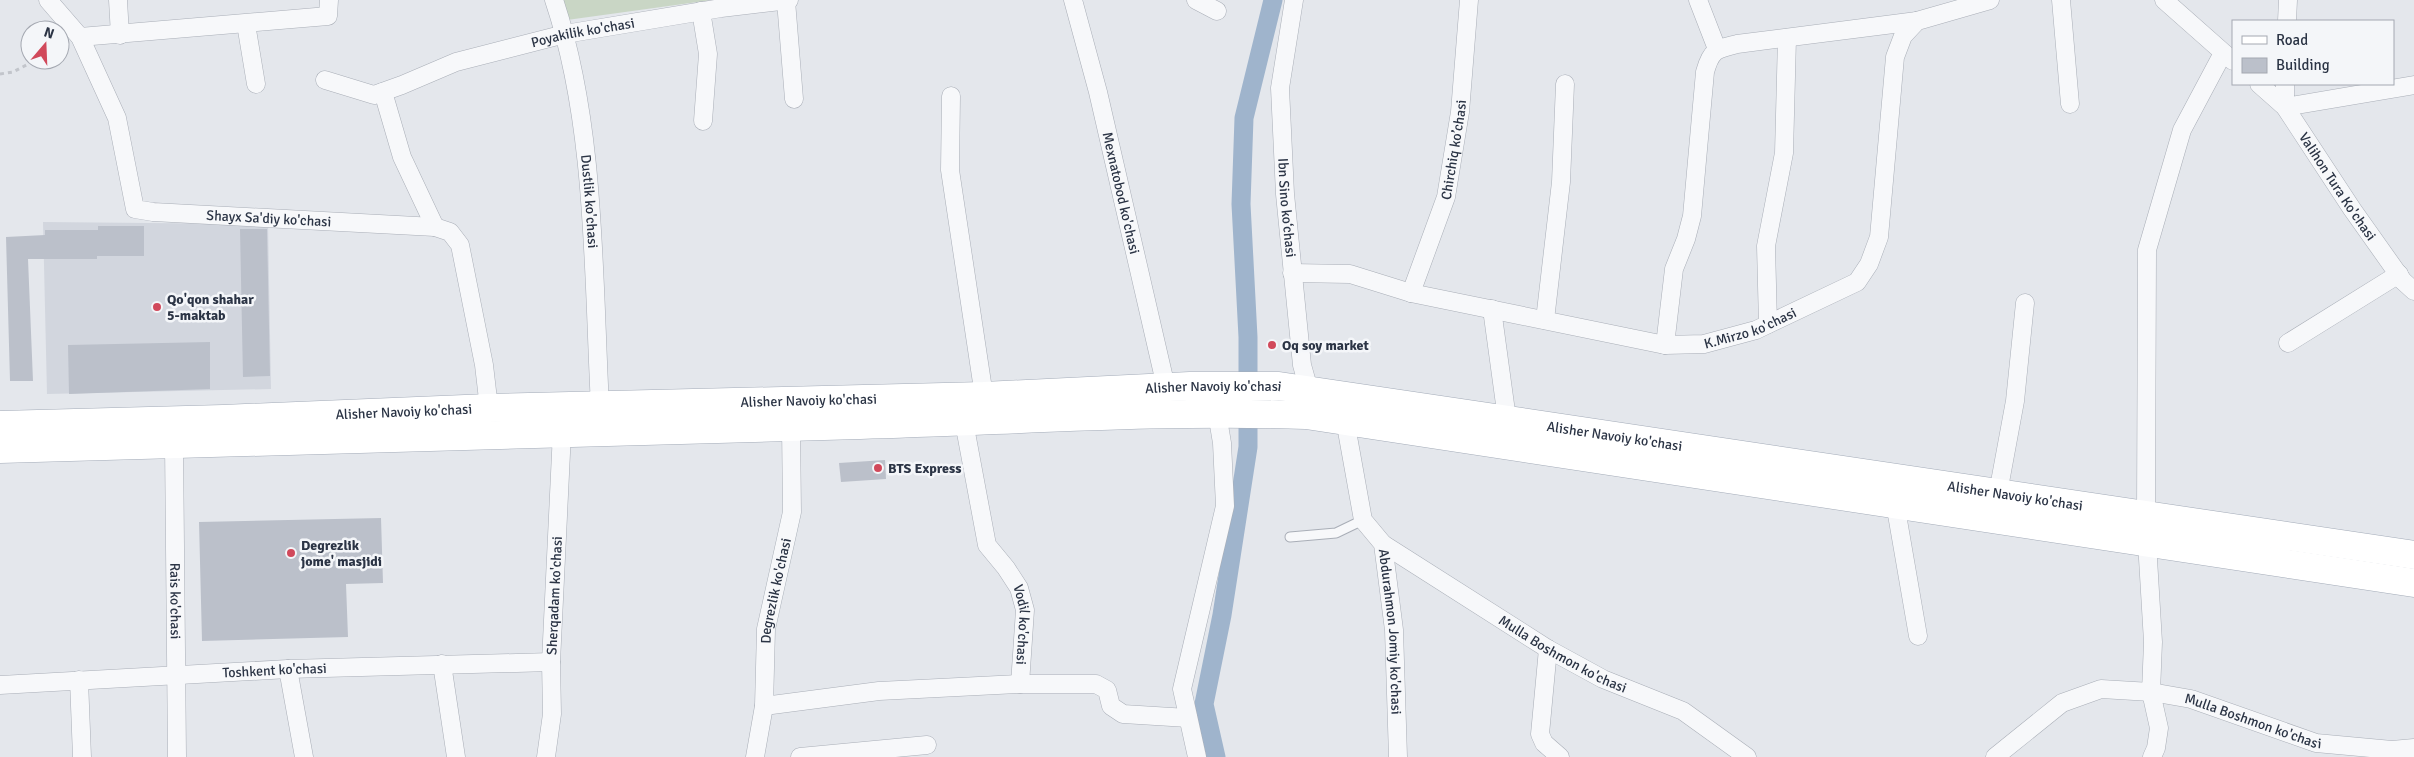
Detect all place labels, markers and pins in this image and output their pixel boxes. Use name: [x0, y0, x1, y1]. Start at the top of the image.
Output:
place label: Qo'qon shahar 5-maktab: [167, 291, 254, 324]
marker: Qo'qon shahar 5-maktab: [151, 301, 163, 313]
place label: Oq soy market: [1282, 337, 1369, 354]
marker: Oq soy market: [1266, 339, 1278, 351]
place label: BTS Express: [888, 460, 961, 477]
marker: BTS Express: [872, 462, 884, 474]
place label: Degrezlik jome' masjidi: [301, 537, 382, 570]
marker: Degrezlik jome' masjidi: [285, 547, 297, 559]

